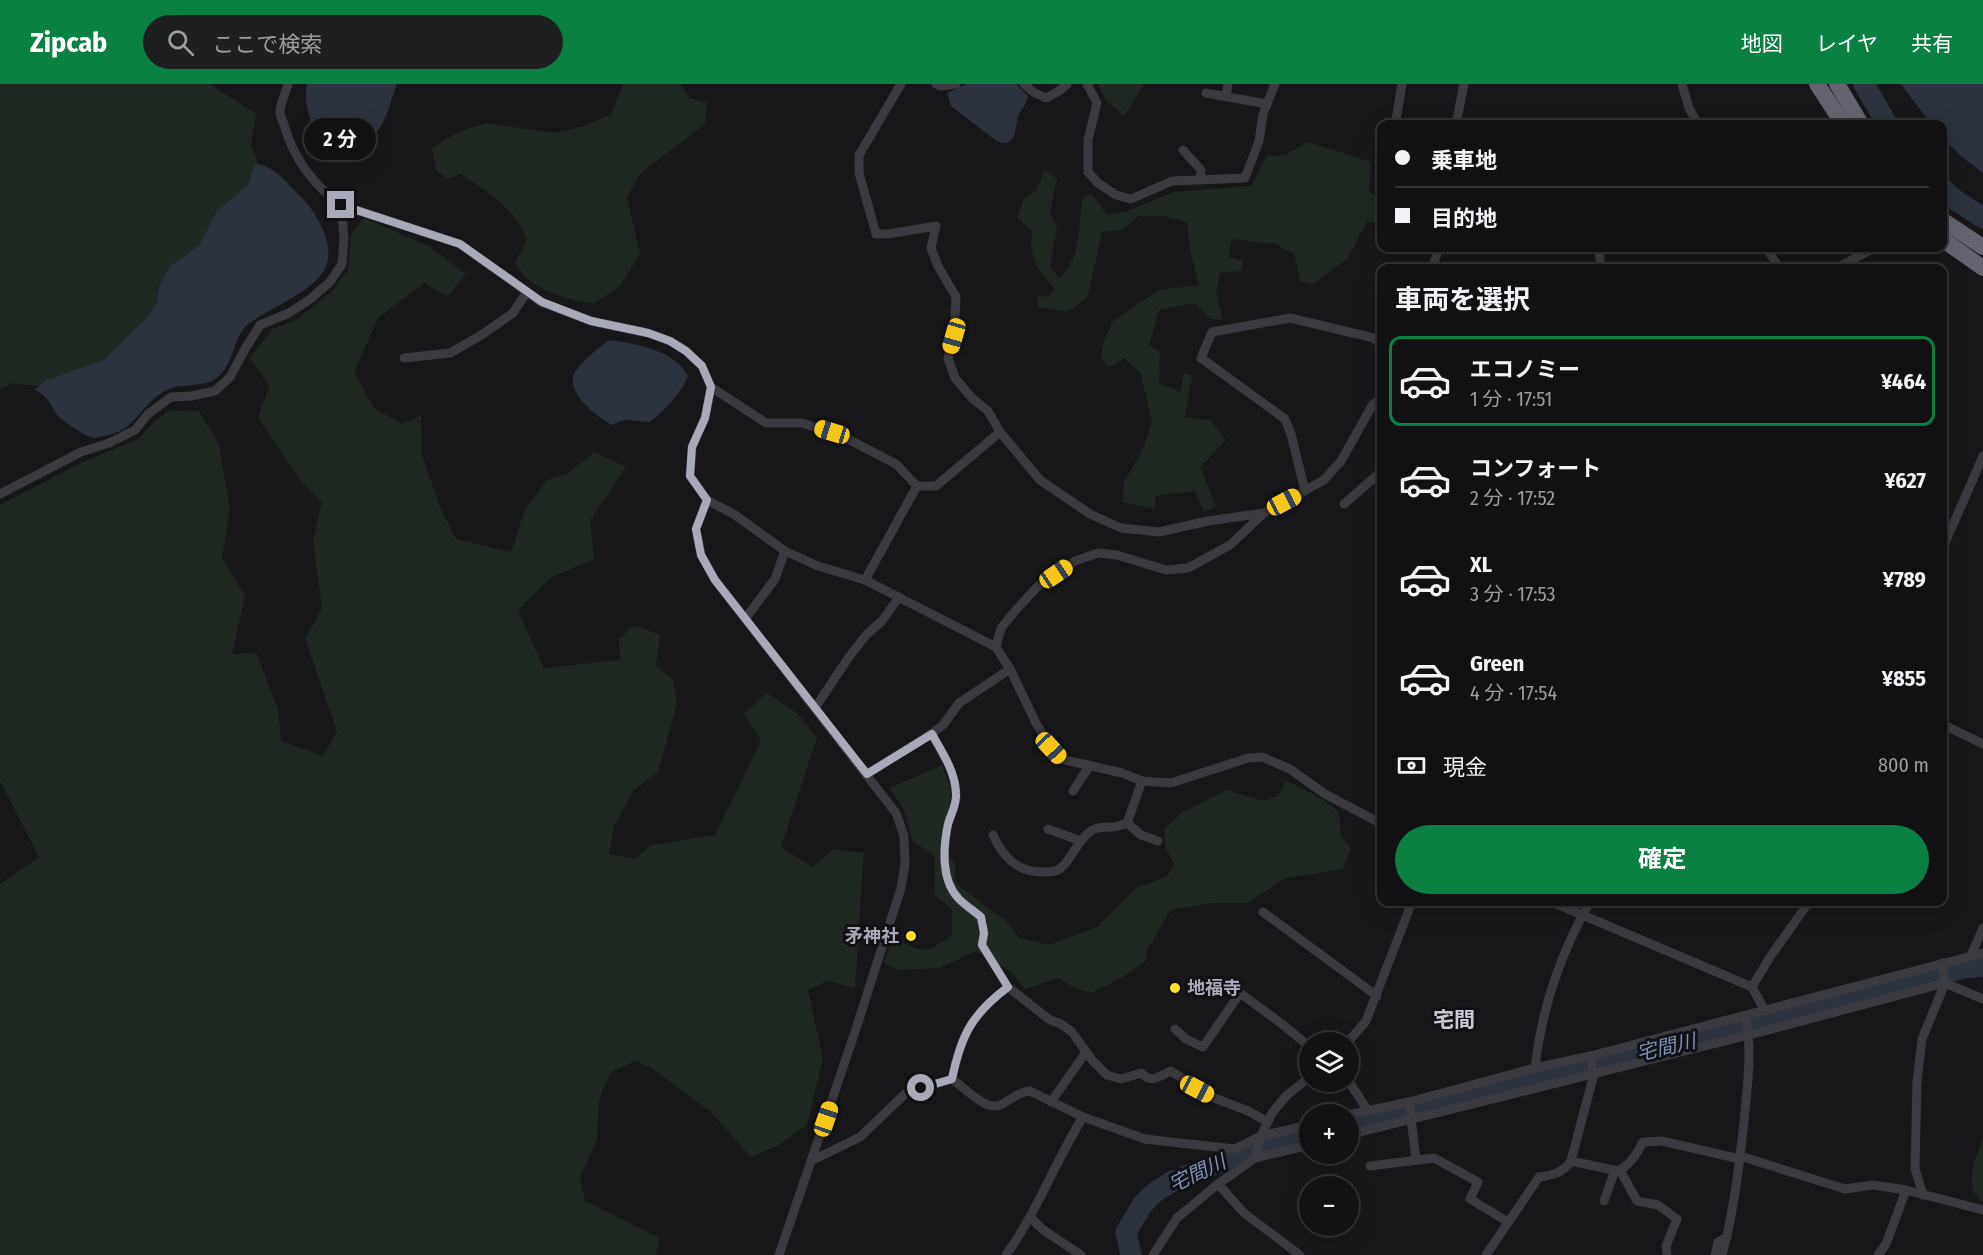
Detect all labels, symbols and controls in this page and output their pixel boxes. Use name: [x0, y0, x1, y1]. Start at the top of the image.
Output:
search box: [143, 15, 563, 69]
text: Zipcab: [30, 26, 107, 59]
icon: search: [164, 26, 197, 59]
text: ここで検索: [212, 31, 322, 58]
text: 地図: [1741, 31, 1783, 57]
text: レイヤ: [1816, 31, 1878, 57]
text: 共有: [1911, 31, 1953, 57]
callout: 2 分: [305, 118, 377, 160]
text: 2 分: [323, 127, 357, 151]
text: 乗車地: [1431, 147, 1497, 174]
route end: [327, 191, 354, 218]
text: 目的地: [1431, 205, 1497, 232]
text: 車両を選択: [1395, 284, 1530, 316]
car: [940, 316, 968, 356]
icon: car: [1398, 354, 1452, 408]
text: エコノミー: [1470, 356, 1580, 383]
text: ¥464: [1881, 368, 1926, 395]
text: 1 分 · 17:51: [1470, 387, 1552, 411]
car: [812, 418, 852, 446]
icon: car: [1398, 453, 1452, 507]
text: コンフォート: [1470, 455, 1601, 482]
text: ¥627: [1885, 467, 1926, 494]
car: [1264, 486, 1304, 518]
text: 2 分 · 17:52: [1470, 486, 1555, 510]
text: XL: [1470, 551, 1492, 578]
icon: car: [1398, 552, 1452, 606]
car: [1036, 556, 1076, 592]
text: ¥789: [1883, 566, 1926, 593]
text: 3 分 · 17:53: [1470, 582, 1556, 606]
text: Green: [1470, 650, 1524, 677]
icon: car: [1398, 651, 1452, 705]
text: ¥855: [1882, 665, 1926, 692]
text: 4 分 · 17:54: [1470, 681, 1557, 705]
car: [1032, 729, 1070, 767]
icon: cash: [1395, 749, 1428, 782]
text: 800 m: [1878, 753, 1929, 777]
text: 現金: [1443, 754, 1487, 781]
button: 確定: [1395, 825, 1929, 894]
place label: 矛神社: [845, 925, 899, 947]
marker: 矛神社: [904, 929, 918, 943]
place label: 地福寺: [1187, 977, 1241, 999]
marker: 地福寺: [1168, 981, 1182, 995]
district label: 宅間: [1433, 1007, 1475, 1033]
water label: 宅間川: [1634, 1028, 1700, 1065]
map controls: [1299, 1032, 1359, 1236]
button: layers: [1299, 1032, 1359, 1092]
car: [1177, 1073, 1217, 1105]
route start: [907, 1074, 934, 1101]
car: [812, 1099, 840, 1139]
button: +: [1299, 1104, 1359, 1164]
water label: 宅間川: [1165, 1149, 1231, 1197]
button: −: [1299, 1176, 1359, 1236]

